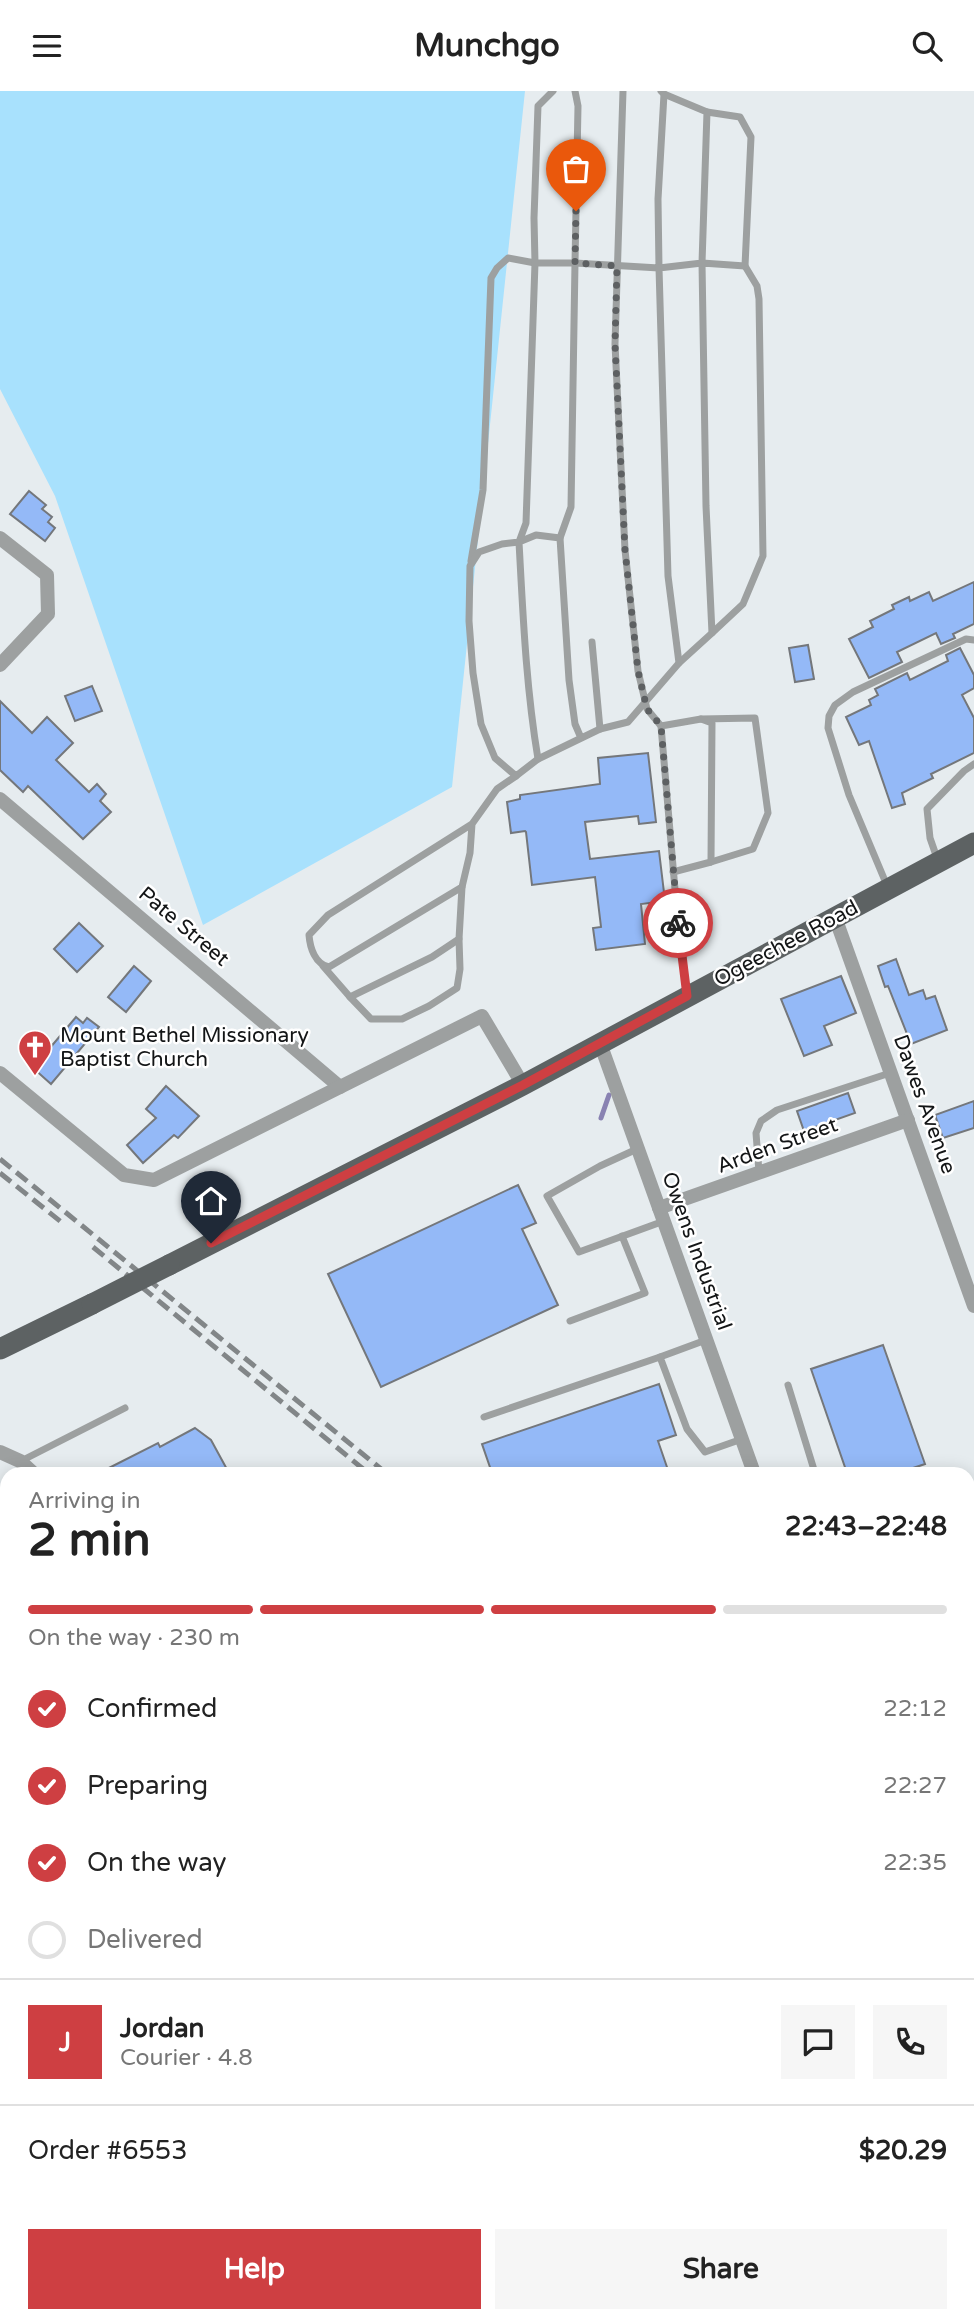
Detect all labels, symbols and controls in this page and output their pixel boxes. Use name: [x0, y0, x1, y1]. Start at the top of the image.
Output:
icon: menu: [28, 27, 66, 65]
text: Munchgo: [414, 27, 560, 65]
icon: search: [908, 27, 946, 65]
pin: [546, 139, 606, 211]
icon: bag: [557, 150, 595, 188]
street label: Pate Street: [133, 881, 234, 971]
courier: [643, 888, 713, 958]
street label: Ogeechee Road: [710, 895, 863, 992]
icon: bike: [659, 904, 697, 942]
place label: Mount Bethel Missionary Baptist Church: [60, 1023, 309, 1072]
church icon: Mount Bethel Missionary Baptist Church: [16, 1028, 54, 1077]
street label: Dawes Avenue: [888, 1031, 961, 1177]
street label: Arden Street: [713, 1112, 841, 1179]
street label: Owens Industrial: [656, 1169, 737, 1334]
pin: [181, 1171, 241, 1243]
icon: home: [192, 1182, 230, 1220]
text: Arriving in: [28, 1487, 141, 1515]
text: 22:43–22:48: [785, 1511, 947, 1542]
text: 2 min: [28, 1513, 151, 1568]
text: On the way · 230 m: [28, 1624, 240, 1652]
icon: check: [28, 1690, 66, 1728]
text: Confirmed: [87, 1693, 217, 1724]
text: 22:12: [883, 1695, 947, 1723]
icon: check: [28, 1767, 66, 1805]
text: Preparing: [87, 1770, 208, 1801]
text: 22:27: [883, 1772, 947, 1800]
icon: check: [28, 1844, 66, 1882]
text: On the way: [87, 1847, 227, 1878]
text: 22:35: [883, 1849, 947, 1877]
text: Delivered: [87, 1924, 203, 1955]
button: chat: [781, 2005, 855, 2079]
button: phone: [873, 2005, 947, 2079]
text: Jordan: [120, 2013, 204, 2044]
text: J: [59, 2027, 71, 2058]
text: Courier · 4.8: [120, 2044, 253, 2072]
text: Order #6553: [28, 2135, 188, 2166]
text: $20.29: [859, 2135, 947, 2166]
button: Help: [28, 2229, 481, 2309]
button: Share: [495, 2229, 947, 2309]

